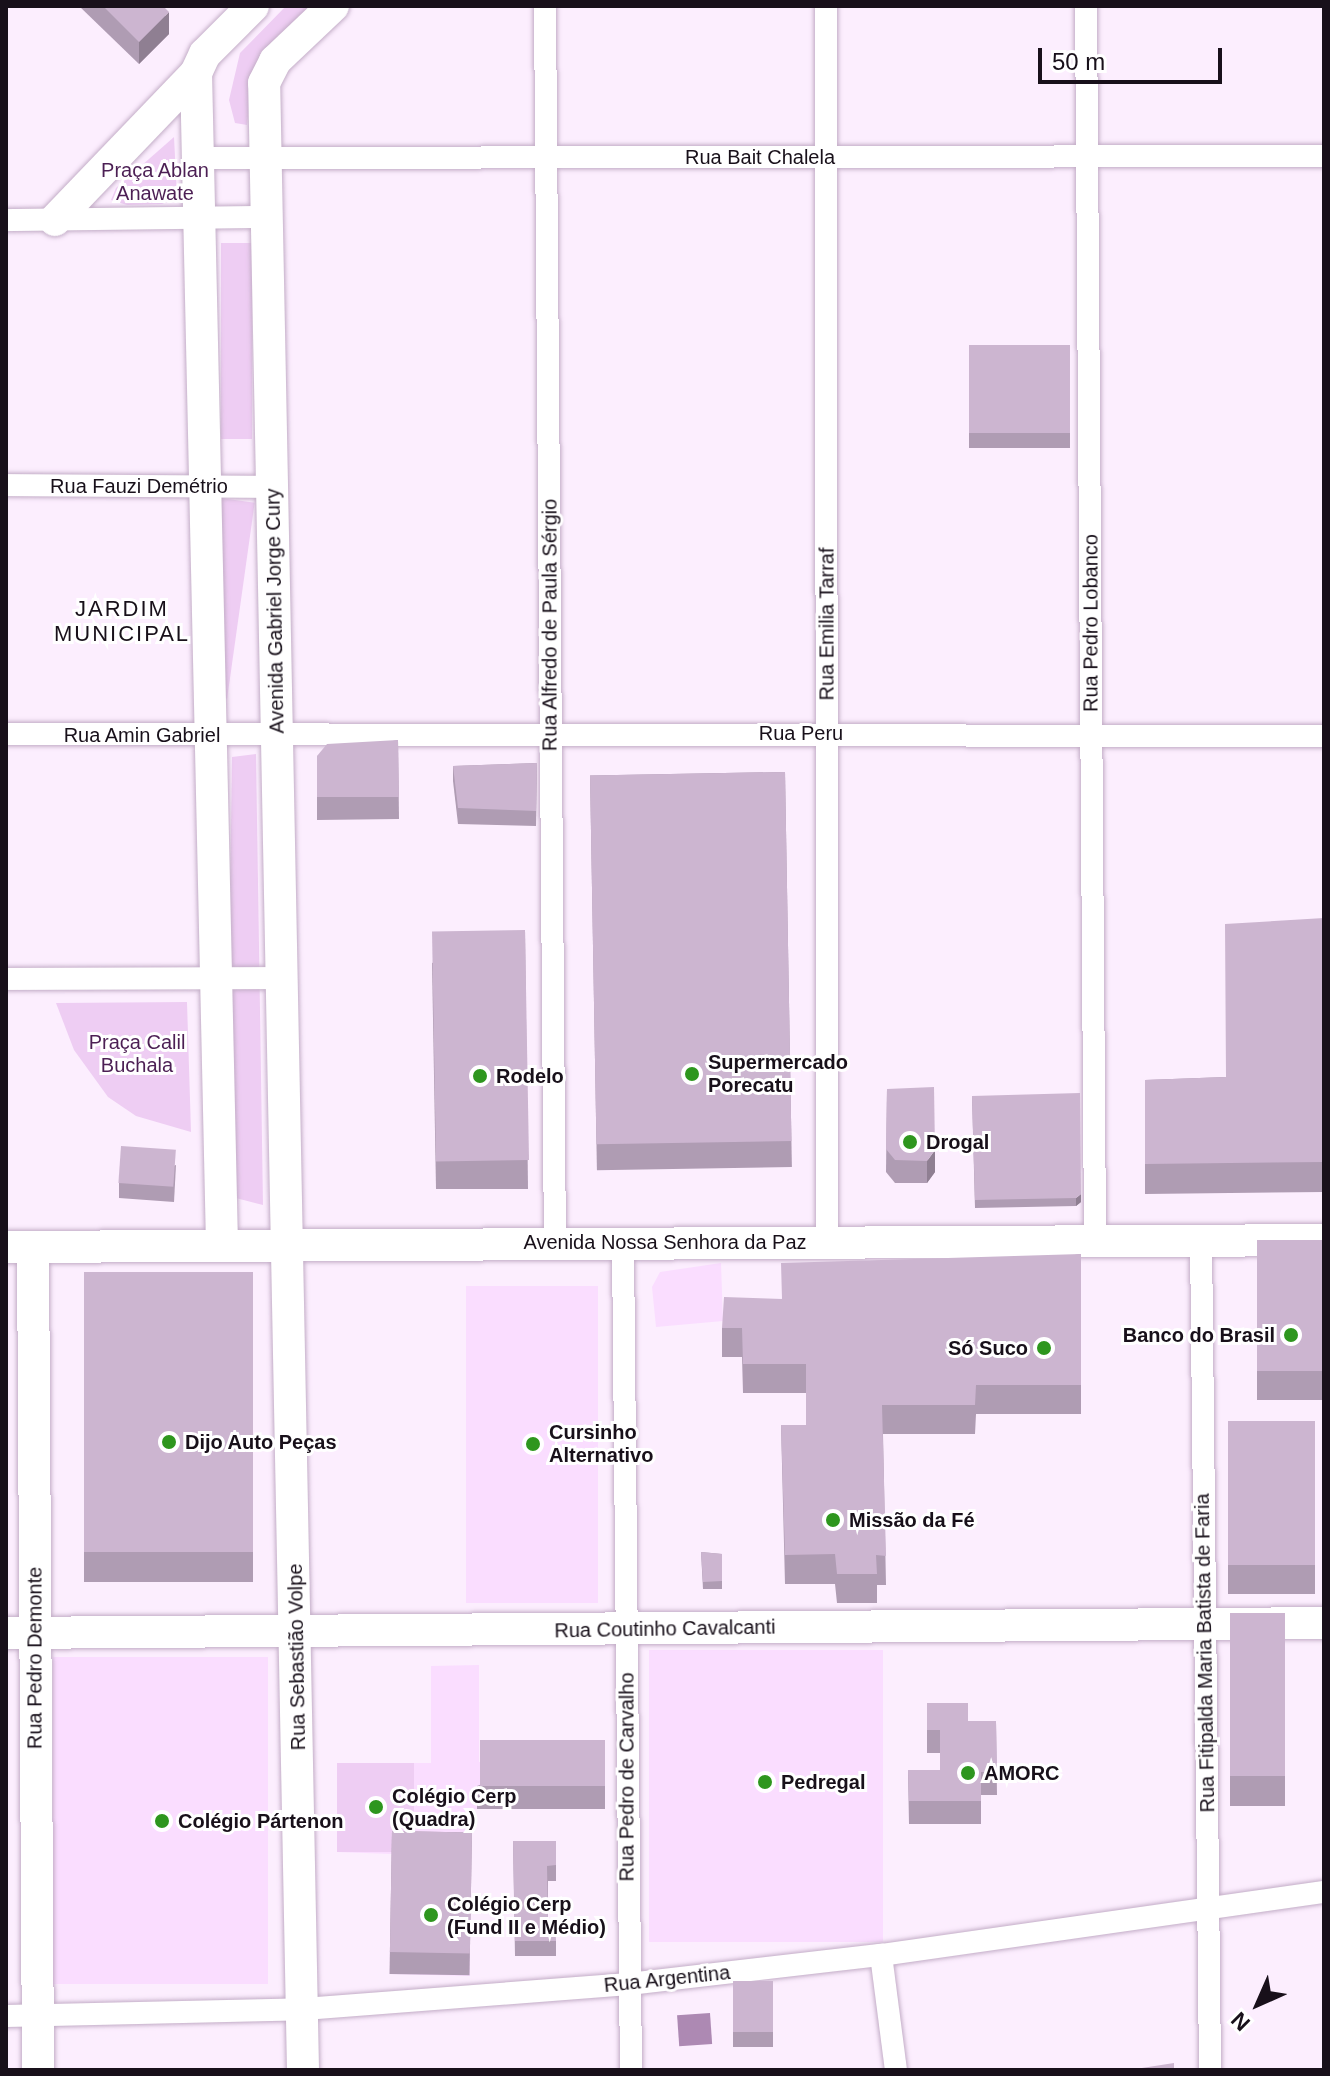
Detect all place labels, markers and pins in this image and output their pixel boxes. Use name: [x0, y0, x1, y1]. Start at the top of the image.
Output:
place label: Supermercado Porecatu: [708, 1050, 848, 1097]
place label: Rodelo: [496, 1064, 564, 1088]
marker: Supermercado Porecatu: [683, 1065, 701, 1083]
marker: Rodelo: [471, 1067, 489, 1085]
place label: Drogal: [926, 1130, 989, 1154]
marker: Drogal: [901, 1133, 919, 1151]
place label: Banco do Brasil: [1123, 1323, 1275, 1347]
marker: Banco do Brasil: [1282, 1326, 1300, 1344]
place label: Só Suco: [948, 1336, 1028, 1360]
marker: Só Suco: [1035, 1339, 1053, 1357]
place label: Cursinho Alternativo: [549, 1420, 653, 1467]
place label: Dijo Auto Peças: [185, 1430, 337, 1454]
marker: Dijo Auto Peças: [160, 1433, 178, 1451]
marker: Cursinho Alternativo: [524, 1435, 542, 1453]
place label: Missão da Fé: [849, 1508, 975, 1532]
marker: Missão da Fé: [824, 1511, 842, 1529]
place label: AMORC: [984, 1761, 1060, 1785]
marker: AMORC: [959, 1764, 977, 1782]
place label: Pedregal: [781, 1770, 865, 1794]
marker: Pedregal: [756, 1773, 774, 1791]
place label: Colégio Cerp (Quadra): [392, 1784, 516, 1831]
marker: Colégio Cerp (Quadra): [367, 1798, 385, 1816]
place label: Colégio Pártenon: [178, 1809, 344, 1833]
marker: Colégio Pártenon: [153, 1812, 171, 1830]
place label: Colégio Cerp (Fund II e Médio): [447, 1892, 606, 1939]
marker: Colégio Cerp (Fund II e Médio): [422, 1906, 440, 1924]

